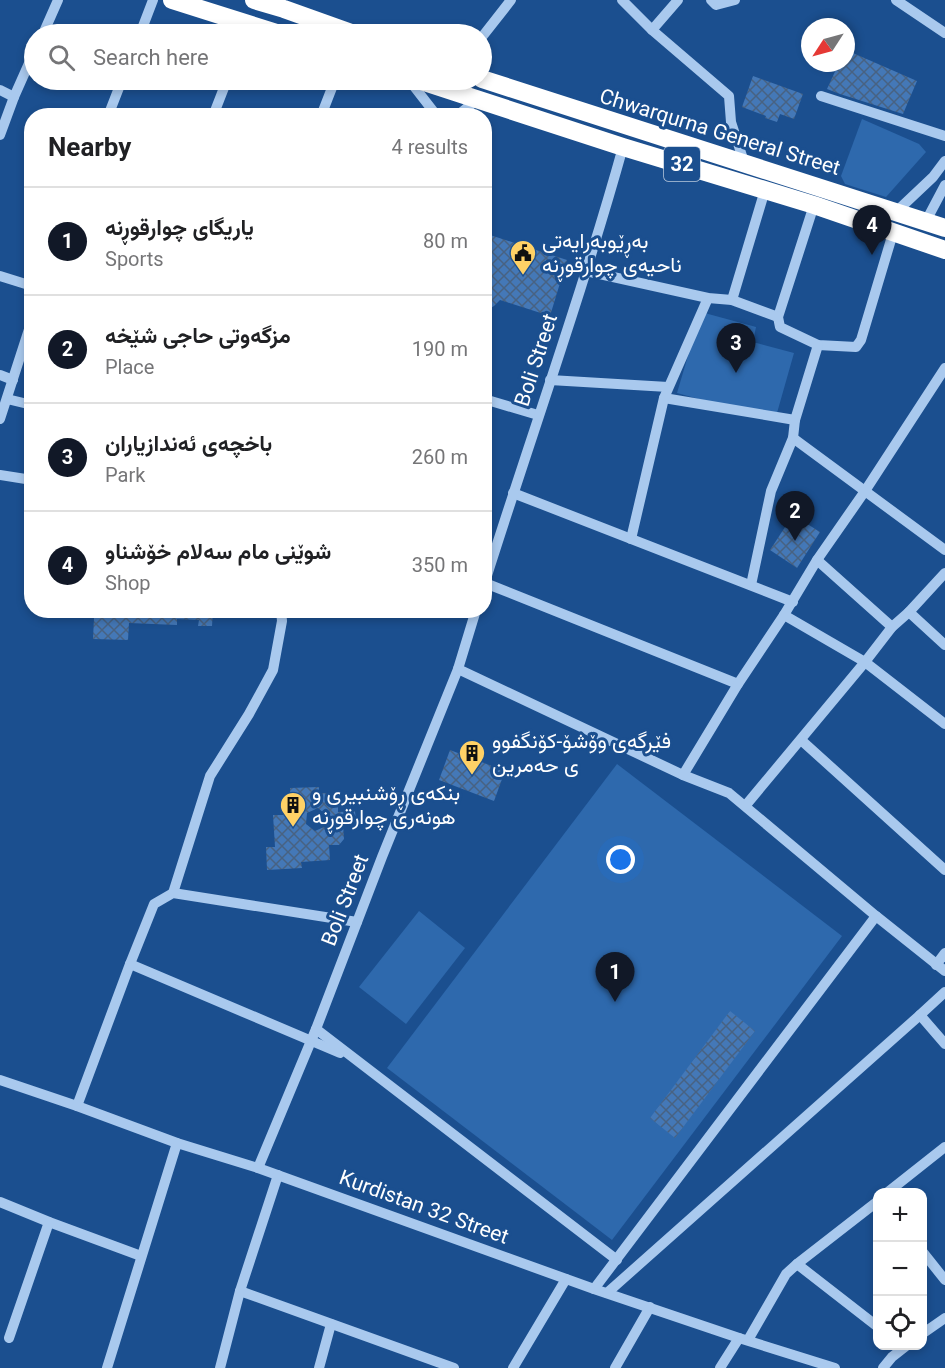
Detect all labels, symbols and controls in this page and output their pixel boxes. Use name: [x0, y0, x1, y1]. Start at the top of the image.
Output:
north arrow: [801, 18, 855, 72]
search box: [24, 24, 492, 90]
icon: search: [45, 41, 78, 74]
text: Search here: [93, 45, 209, 70]
street label: Chwarqurna General Street: [597, 84, 843, 180]
text: Nearby: [48, 132, 131, 162]
text: 4 results: [392, 135, 468, 159]
road number: 32: [664, 147, 700, 181]
pin: 4: [852, 206, 892, 255]
text: یاریگای چوارقوڕنە: [105, 215, 254, 240]
text: 1: [62, 229, 73, 253]
text: 80 m: [423, 229, 468, 253]
place label: بەڕێوبەرایەتی ناحیەی چوارقوڕنە: [542, 229, 682, 282]
public building icon: بەڕێوبەرایەتی ناحیەی چوارقوڕنە: [508, 238, 538, 276]
text: Sports: [105, 247, 164, 271]
street label: Boli Street: [510, 311, 562, 409]
text: مزگەوتی حاجی شێخە: [105, 323, 291, 348]
pin: 3: [716, 324, 756, 373]
text: 2: [62, 337, 73, 361]
text: 190 m: [412, 337, 468, 361]
text: Place: [105, 355, 154, 379]
text: باخچەی ئەندازیاران: [105, 431, 272, 456]
text: 3: [62, 445, 73, 469]
text: 260 m: [412, 445, 468, 469]
text: Park: [105, 463, 145, 487]
pin: 2: [776, 492, 814, 541]
text: شوێنی مام سەلام خۆشناو: [105, 539, 331, 564]
text: 4: [62, 553, 73, 577]
text: 350 m: [412, 553, 468, 577]
text: Shop: [105, 571, 151, 595]
place label: فێرگەی وۆشۆ-کۆنگفوو ی حەمرین: [492, 729, 671, 778]
building icon: فێرگەی وۆشۆ-کۆنگفوو ی حەمرین: [457, 738, 487, 776]
place label: بنکەی ڕۆشنبیری و هونەری چوارقوڕنە: [312, 781, 460, 834]
building icon: بنکەی ڕۆشنبیری و هونەری چوارقوڕنە: [278, 790, 308, 828]
your location: [606, 845, 635, 874]
street label: Boli Street: [317, 851, 373, 949]
pin: 1: [596, 952, 634, 1002]
street label: Kurdistan 32 Street: [336, 1165, 512, 1249]
map controls: [873, 1188, 927, 1350]
button: +: [873, 1188, 927, 1242]
button: −: [873, 1242, 927, 1296]
button: locate: [873, 1296, 927, 1350]

